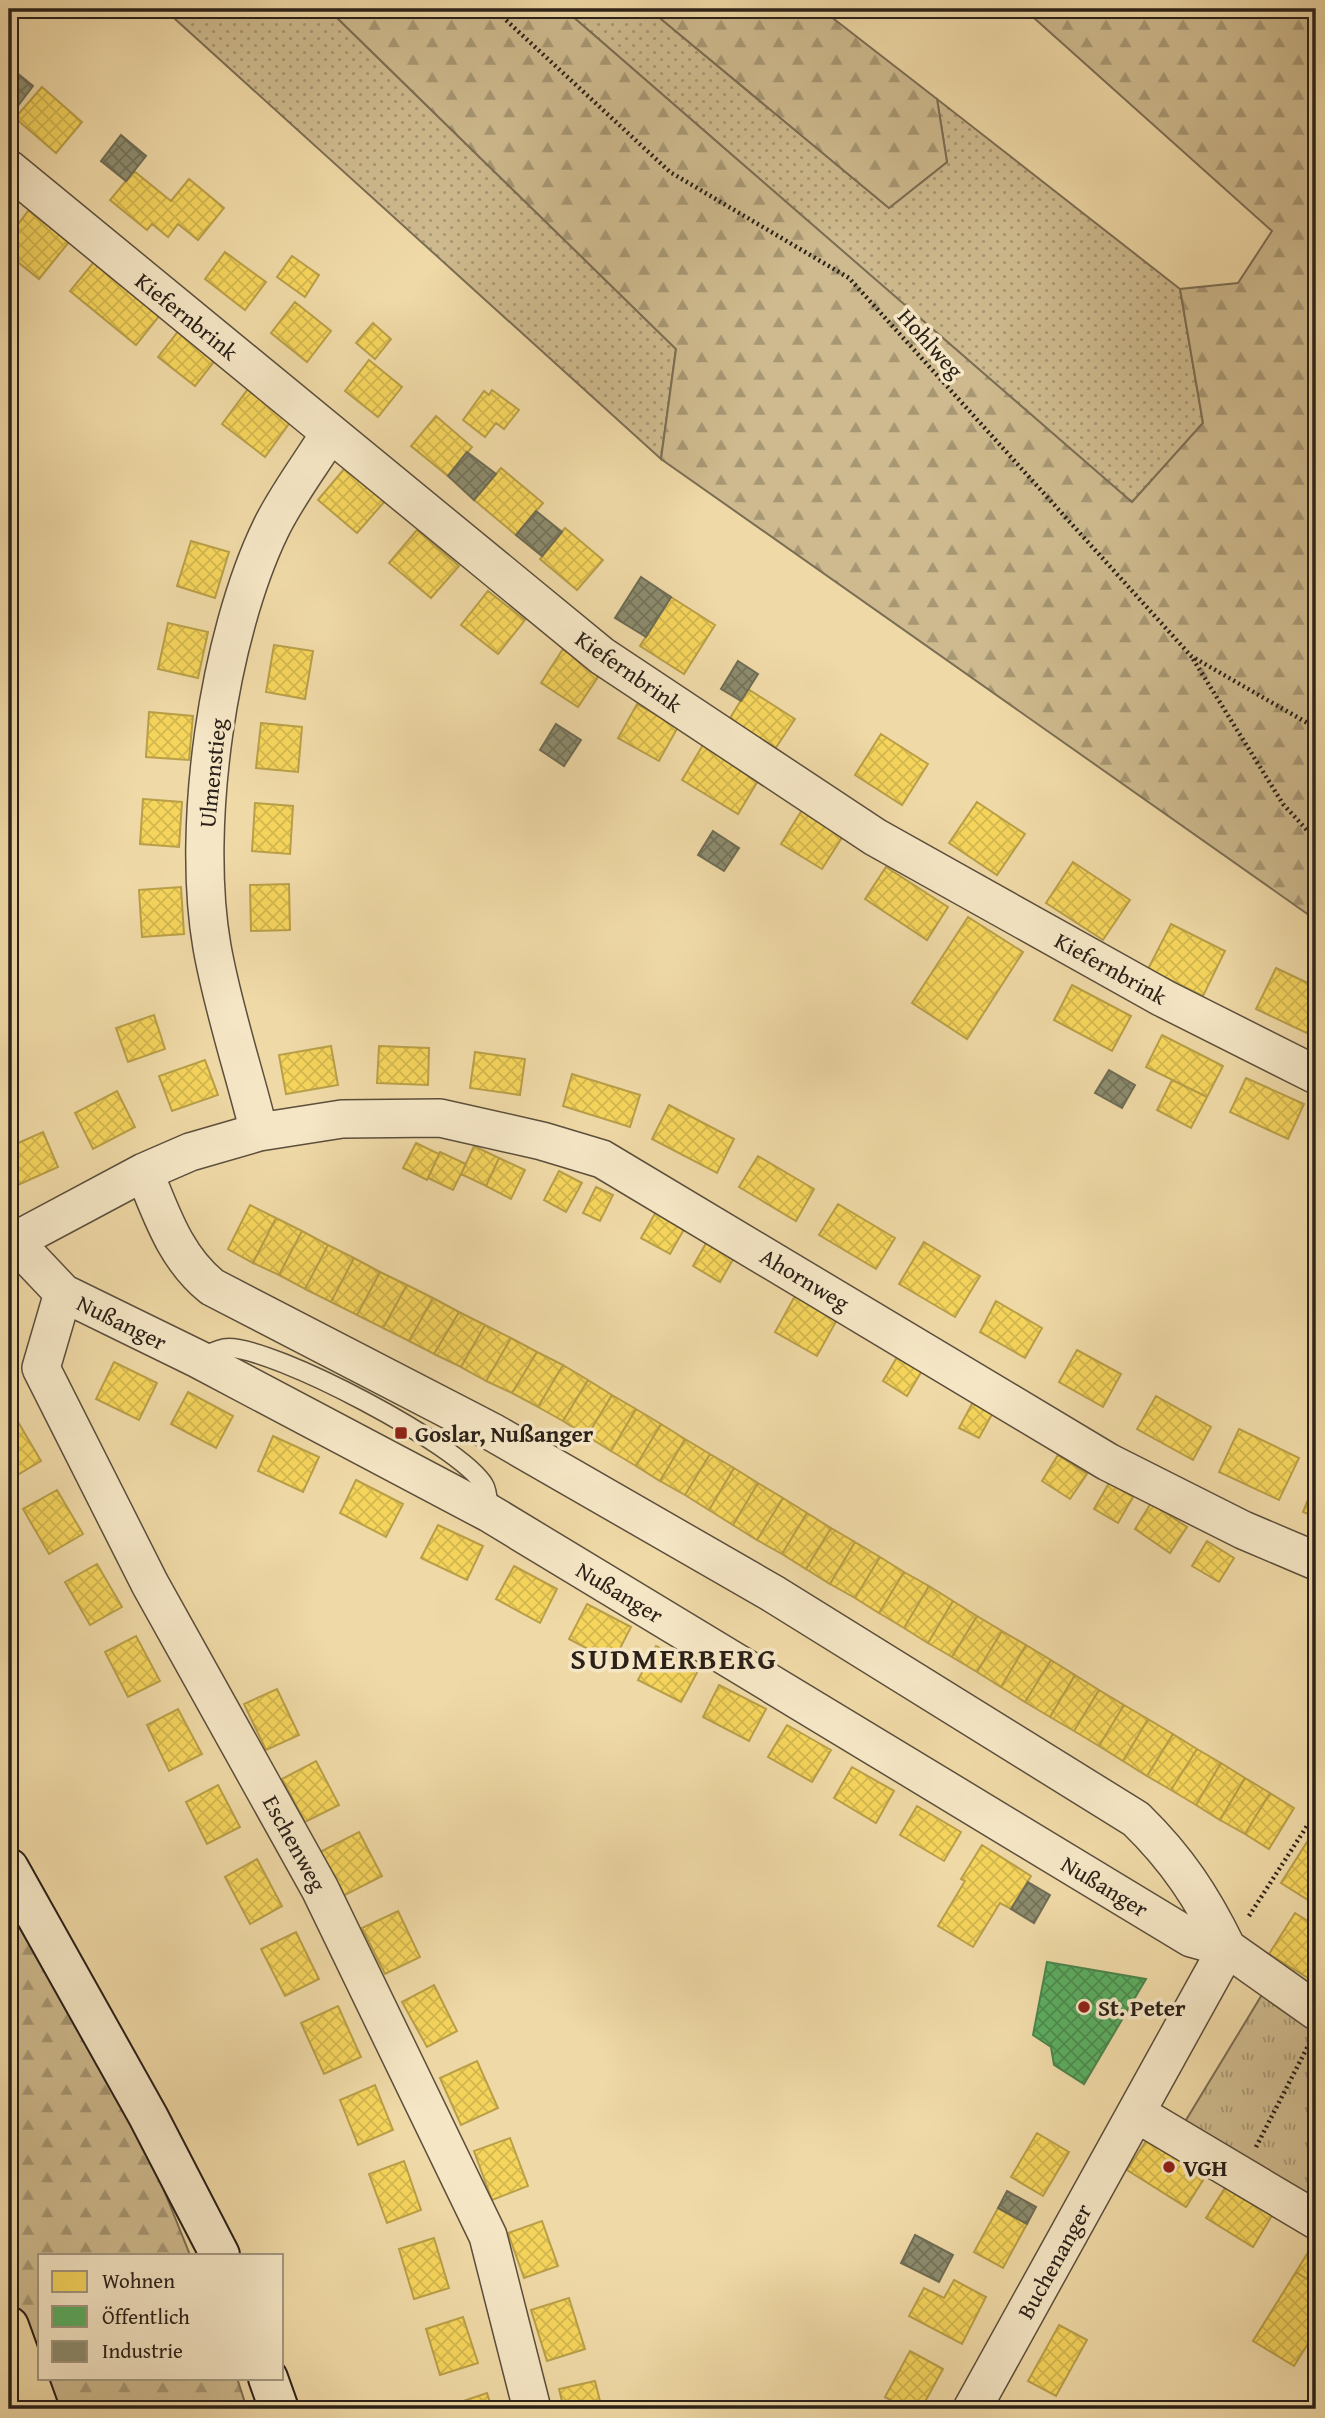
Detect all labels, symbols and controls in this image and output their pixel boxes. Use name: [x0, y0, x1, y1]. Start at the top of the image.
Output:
street label: Kiefernbrink: [128, 264, 246, 368]
street label: Hohlweg: [890, 301, 972, 386]
street label: Kiefernbrink: [569, 622, 689, 720]
street label: Ulmenstieg: [190, 716, 234, 829]
street label: Kiefernbrink: [1049, 924, 1173, 1013]
street label: Ahornweg: [754, 1239, 856, 1319]
street label: Nußanger: [71, 1286, 173, 1358]
place label: Goslar, Nußanger: [415, 1417, 594, 1450]
marker: Goslar, Nußanger: [393, 1425, 409, 1441]
street label: Nußanger: [570, 1553, 670, 1631]
district label: SUDMERBERG: [570, 1636, 778, 1680]
street label: Eschenweg: [255, 1789, 335, 1898]
street label: Nußanger: [1055, 1847, 1155, 1925]
place label: St. Peter: [1098, 1991, 1186, 2024]
marker: St. Peter: [1076, 1999, 1092, 2015]
place label: VGH: [1183, 2151, 1227, 2184]
marker: VGH: [1161, 2159, 1177, 2175]
street label: Buchenanger: [1009, 2197, 1100, 2325]
legend: [38, 2254, 284, 2380]
text: Wohnen: [102, 2265, 175, 2296]
text: Öffentlich: [102, 2301, 190, 2332]
text: Industrie: [102, 2335, 183, 2366]

